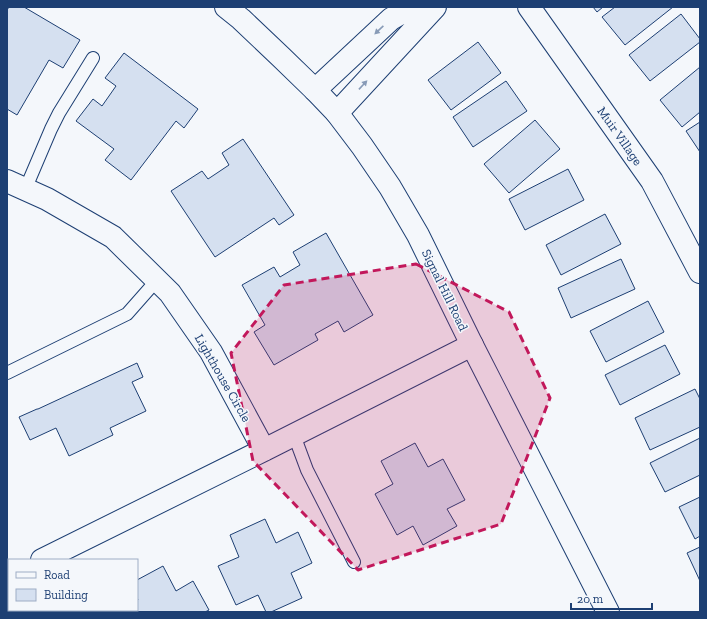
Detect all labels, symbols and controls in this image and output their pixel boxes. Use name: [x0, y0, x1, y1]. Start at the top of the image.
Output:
one-way arrow: [374, 25, 384, 35]
one-way arrow: [359, 80, 368, 90]
street label: Muir Village: [594, 104, 646, 168]
street label: Signal Hill Road: [419, 247, 471, 333]
street label: Lighthouse Circle: [192, 331, 254, 425]
legend: [8, 559, 138, 611]
text: Road: [44, 568, 70, 582]
scale bar: [571, 585, 652, 611]
text: Building: [44, 588, 88, 602]
text: 20 m: [577, 592, 604, 606]

